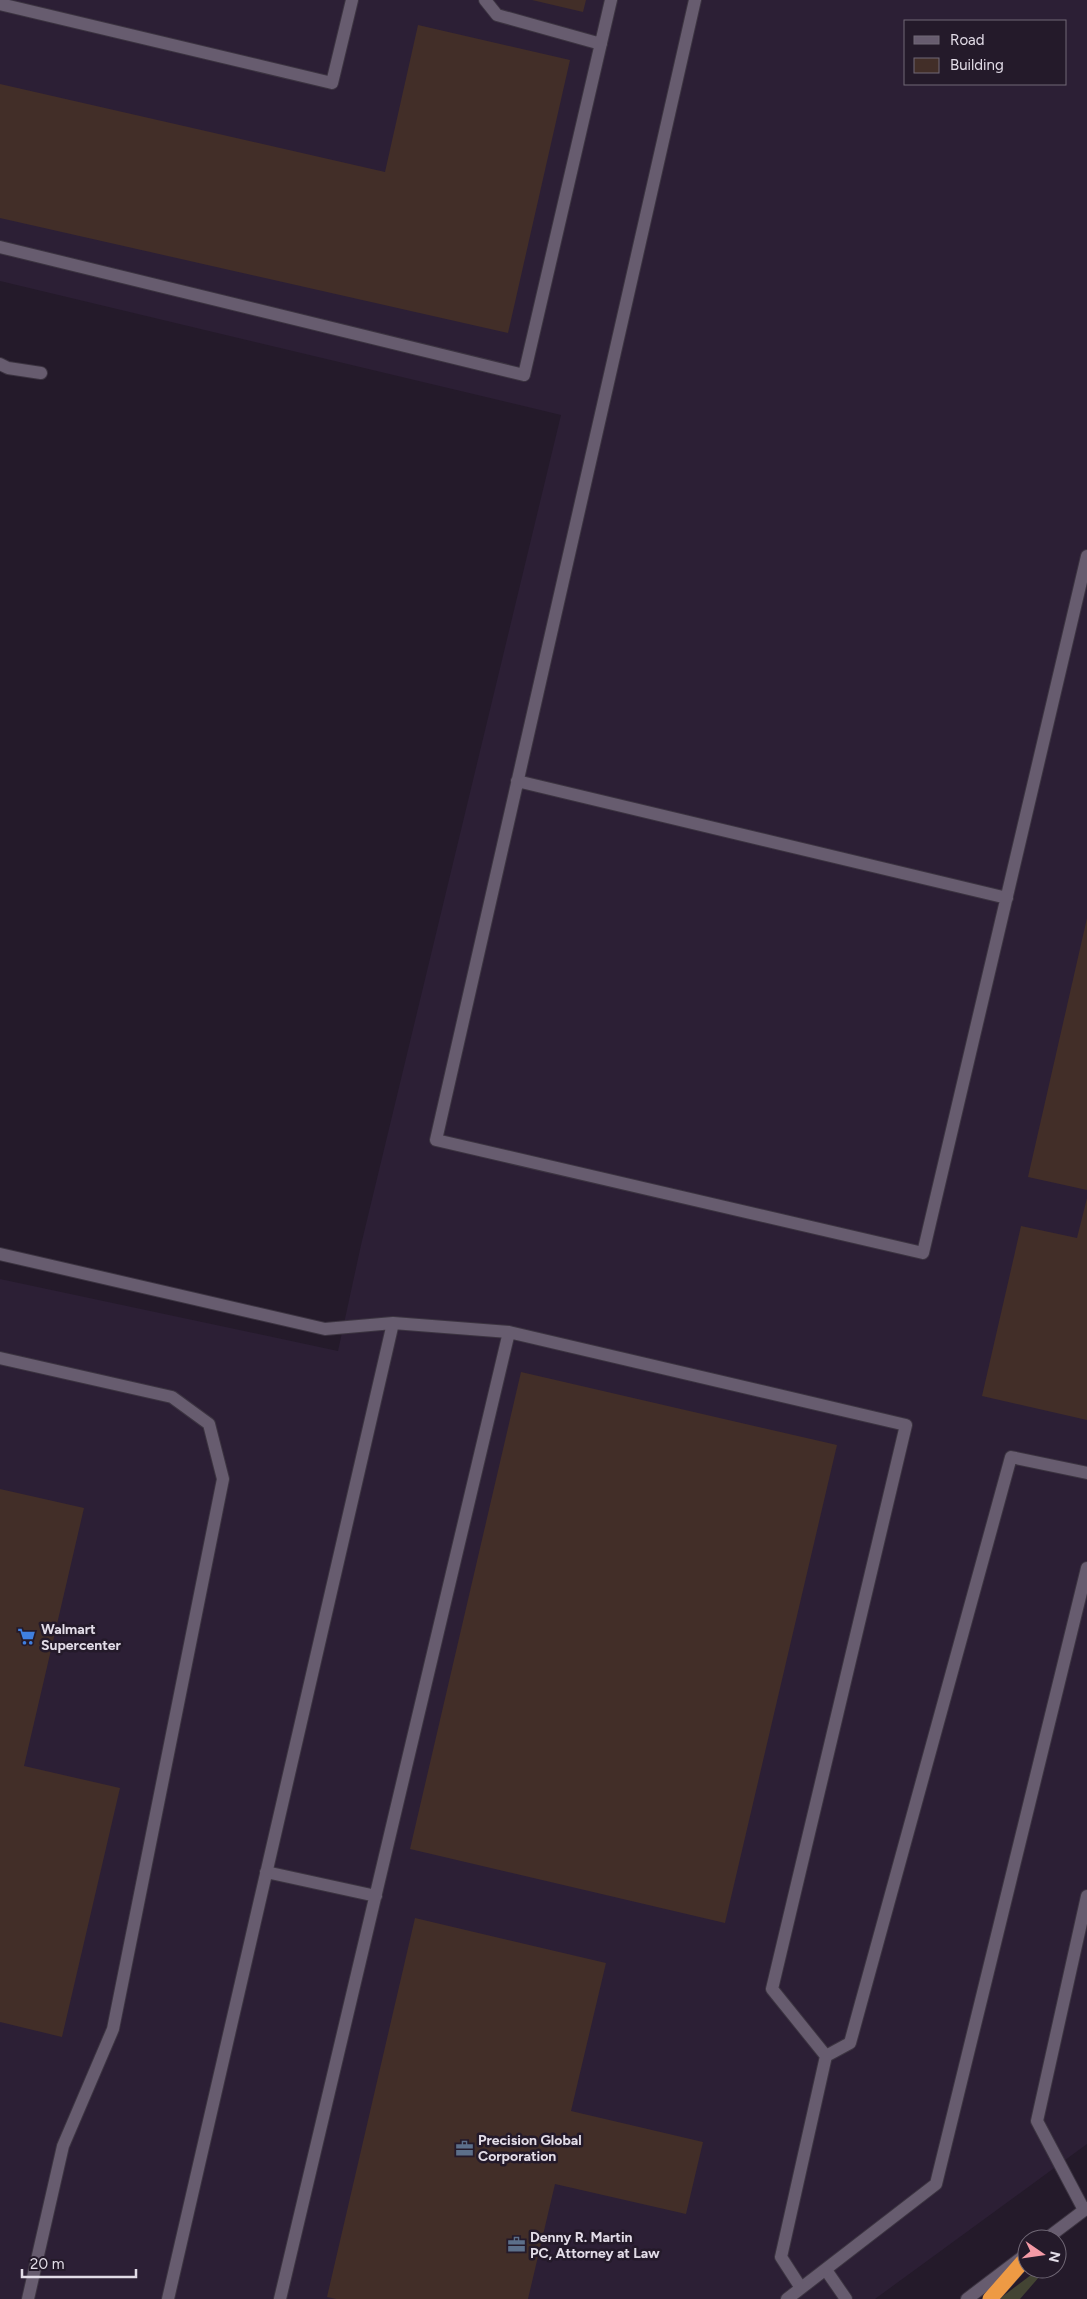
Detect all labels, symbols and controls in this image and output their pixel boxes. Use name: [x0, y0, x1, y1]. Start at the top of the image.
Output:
legend: [904, 20, 1067, 85]
text: Road: [950, 31, 985, 49]
text: Building: [950, 56, 1004, 74]
place label: Walmart Supercenter: [41, 1621, 122, 1654]
supermarket icon: Walmart Supercenter: [17, 1627, 37, 1647]
place label: Precision Global Corporation: [478, 2132, 582, 2165]
office icon: Precision Global Corporation: [454, 2138, 474, 2158]
place label: Denny R. Martin PC, Attorney at Law: [530, 2229, 660, 2262]
north arrow: [1017, 2229, 1067, 2279]
office icon: Denny R. Martin PC, Attorney at Law: [506, 2235, 526, 2255]
scale bar: [22, 2246, 136, 2278]
text: N: [1045, 2250, 1064, 2264]
text: 20 m: [30, 2255, 64, 2273]

